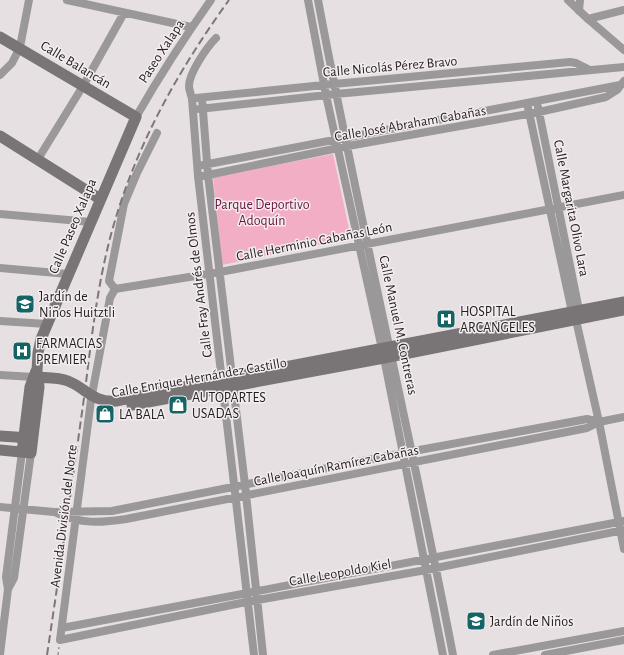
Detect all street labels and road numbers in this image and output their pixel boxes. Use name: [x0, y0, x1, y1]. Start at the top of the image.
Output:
street label: Paseo Xalapa: [136, 17, 188, 86]
street label: Calle Balancán: [38, 38, 113, 91]
street label: Calle Nicolás Pérez Bravo: [322, 54, 458, 80]
street label: Calle José Abraham Cabañas: [333, 104, 487, 144]
street label: Calle Margarita Olivo Lara: [551, 139, 591, 278]
street label: Calle Paseo Xalapa: [47, 176, 99, 276]
street label: Calle Fray Andrés de Olmos: [183, 211, 215, 358]
street label: Calle Herminio Cabañas León: [235, 220, 393, 264]
street label: Calle Manuel M. Contreras: [376, 254, 420, 396]
street label: Calle Enrique Hernández Castillo: [111, 356, 288, 400]
street label: Calle Joaquín Ramírez Cabañas: [253, 443, 420, 489]
street label: Avenida División del Norte: [48, 444, 80, 588]
street label: Calle Leopoldo Kiel: [288, 557, 392, 589]

